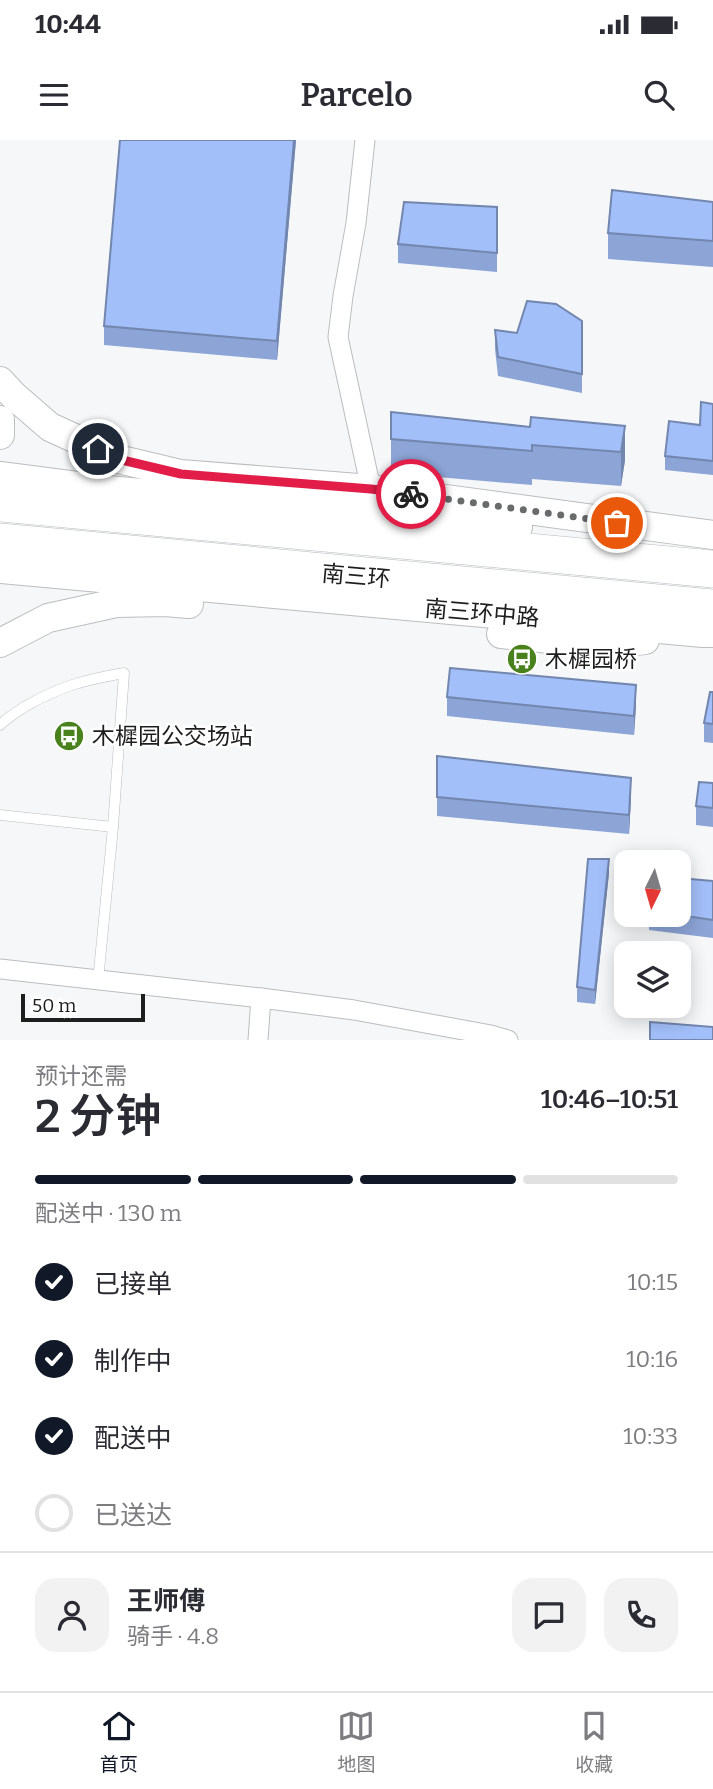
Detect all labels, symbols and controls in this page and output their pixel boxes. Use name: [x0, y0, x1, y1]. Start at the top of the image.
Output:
text: 10:44: [35, 9, 101, 40]
icon: menu: [35, 76, 73, 114]
text: Parcelo: [300, 76, 413, 114]
icon: search: [640, 76, 678, 114]
pin: [68, 419, 128, 479]
icon: home: [79, 430, 117, 468]
courier: [376, 459, 446, 529]
icon: bike: [392, 475, 430, 513]
pin: [587, 493, 647, 553]
icon: bag: [598, 504, 636, 542]
street label: 南三环: [320, 559, 392, 593]
street label: 南三环中路: [423, 594, 541, 632]
bus stop icon: 木樨园桥: [505, 642, 539, 676]
place label: 木樨园桥: [545, 645, 637, 673]
bus stop icon: 木樨园公交场站: [52, 719, 86, 753]
place label: 木樨园公交场站: [92, 722, 253, 750]
north arrow: [614, 850, 691, 928]
map controls: [614, 850, 691, 1018]
button: layers: [614, 941, 691, 1018]
scale bar: [21, 991, 145, 1023]
text: 50 m: [32, 994, 76, 1017]
text: 预计还需: [35, 1062, 127, 1090]
text: 10:46–10:51: [541, 1084, 678, 1115]
text: 2 分钟: [35, 1089, 161, 1144]
text: 配送中 · 130 m: [35, 1199, 182, 1227]
icon: check: [35, 1263, 73, 1301]
text: 10:15: [627, 1268, 678, 1296]
text: 已接单: [94, 1269, 172, 1300]
icon: check: [35, 1340, 73, 1378]
text: 10:16: [626, 1345, 678, 1373]
text: 制作中: [94, 1346, 172, 1377]
icon: check: [35, 1417, 73, 1455]
text: 10:33: [623, 1422, 678, 1450]
text: 配送中: [94, 1423, 172, 1454]
text: 已送达: [94, 1500, 172, 1531]
button: person: [35, 1578, 109, 1652]
button: chat: [512, 1578, 586, 1652]
button: phone: [604, 1578, 678, 1652]
text: 王师傅: [127, 1586, 205, 1617]
text: 骑手 · 4.8: [127, 1622, 219, 1650]
tab: 首页: [100, 1707, 138, 1776]
tab: 地图: [337, 1707, 375, 1776]
tab: 收藏: [575, 1707, 613, 1776]

